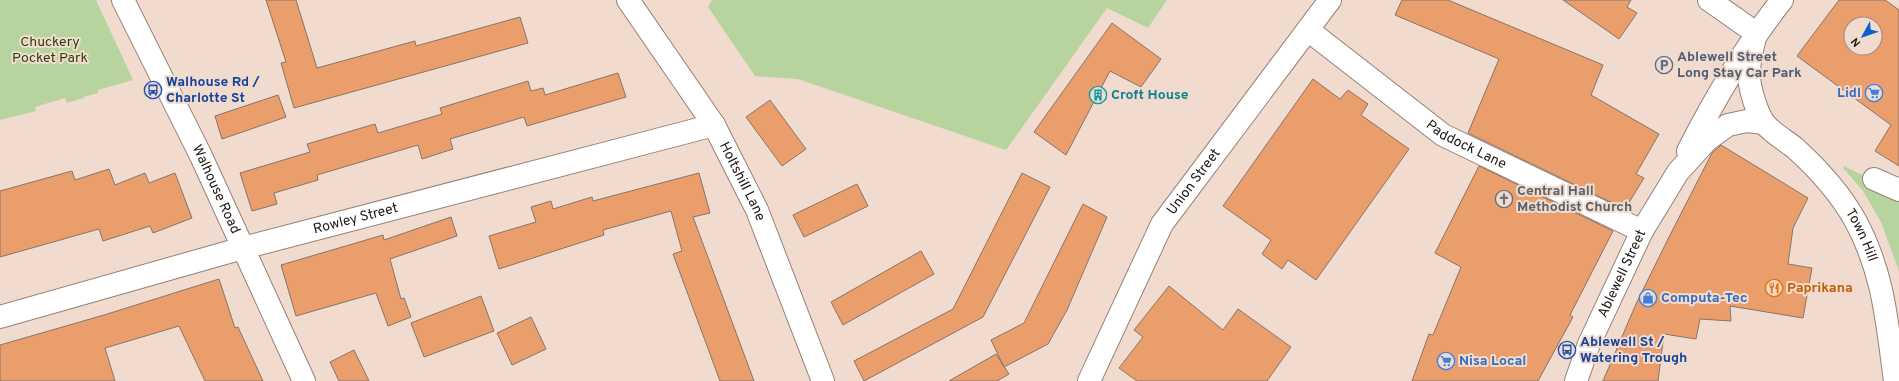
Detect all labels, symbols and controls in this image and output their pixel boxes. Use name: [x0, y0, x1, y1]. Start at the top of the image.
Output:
north arrow: [1843, 16, 1883, 56]
park label: Chuckery Pocket Park: [12, 34, 88, 67]
text: N: [1848, 34, 1864, 49]
place label: Ablewell Street Long Stay Car Park: [1677, 49, 1802, 82]
parking icon: Ablewell Street Long Stay Car Park: [1654, 55, 1674, 75]
place label: Walhouse Rd / Charlotte St: [166, 74, 261, 107]
bus stop icon: Walhouse Rd / Charlotte St: [143, 80, 163, 100]
supermarket icon: Lidl: [1864, 83, 1884, 103]
building icon: Croft House: [1088, 85, 1108, 105]
place label: Lidl: [1837, 85, 1861, 102]
place label: Croft House: [1111, 87, 1189, 104]
street label: Paddock Lane: [1422, 116, 1509, 173]
street label: Holtshill Lane: [716, 139, 769, 223]
street label: Walhouse Road: [188, 142, 244, 236]
street label: Union Street: [1163, 145, 1224, 218]
place label: Central Hall Methodist Church: [1517, 183, 1632, 216]
church icon: Central Hall Methodist Church: [1494, 189, 1514, 209]
street label: Rowley Street: [311, 199, 400, 238]
street label: Town Hill: [1842, 205, 1881, 264]
street label: Ablewell Street: [1594, 227, 1650, 320]
restaurant icon: Paprikana: [1764, 278, 1784, 298]
place label: Paprikana: [1787, 280, 1853, 297]
shop icon: Computa-Tec: [1638, 288, 1658, 308]
place label: Computa-Tec: [1661, 290, 1748, 307]
place label: Ablewell St / Watering Trough: [1580, 334, 1687, 367]
bus stop icon: Ablewell St / Watering Trough: [1557, 340, 1577, 360]
supermarket icon: Nisa Local: [1436, 351, 1456, 371]
place label: Nisa Local: [1459, 353, 1526, 370]

